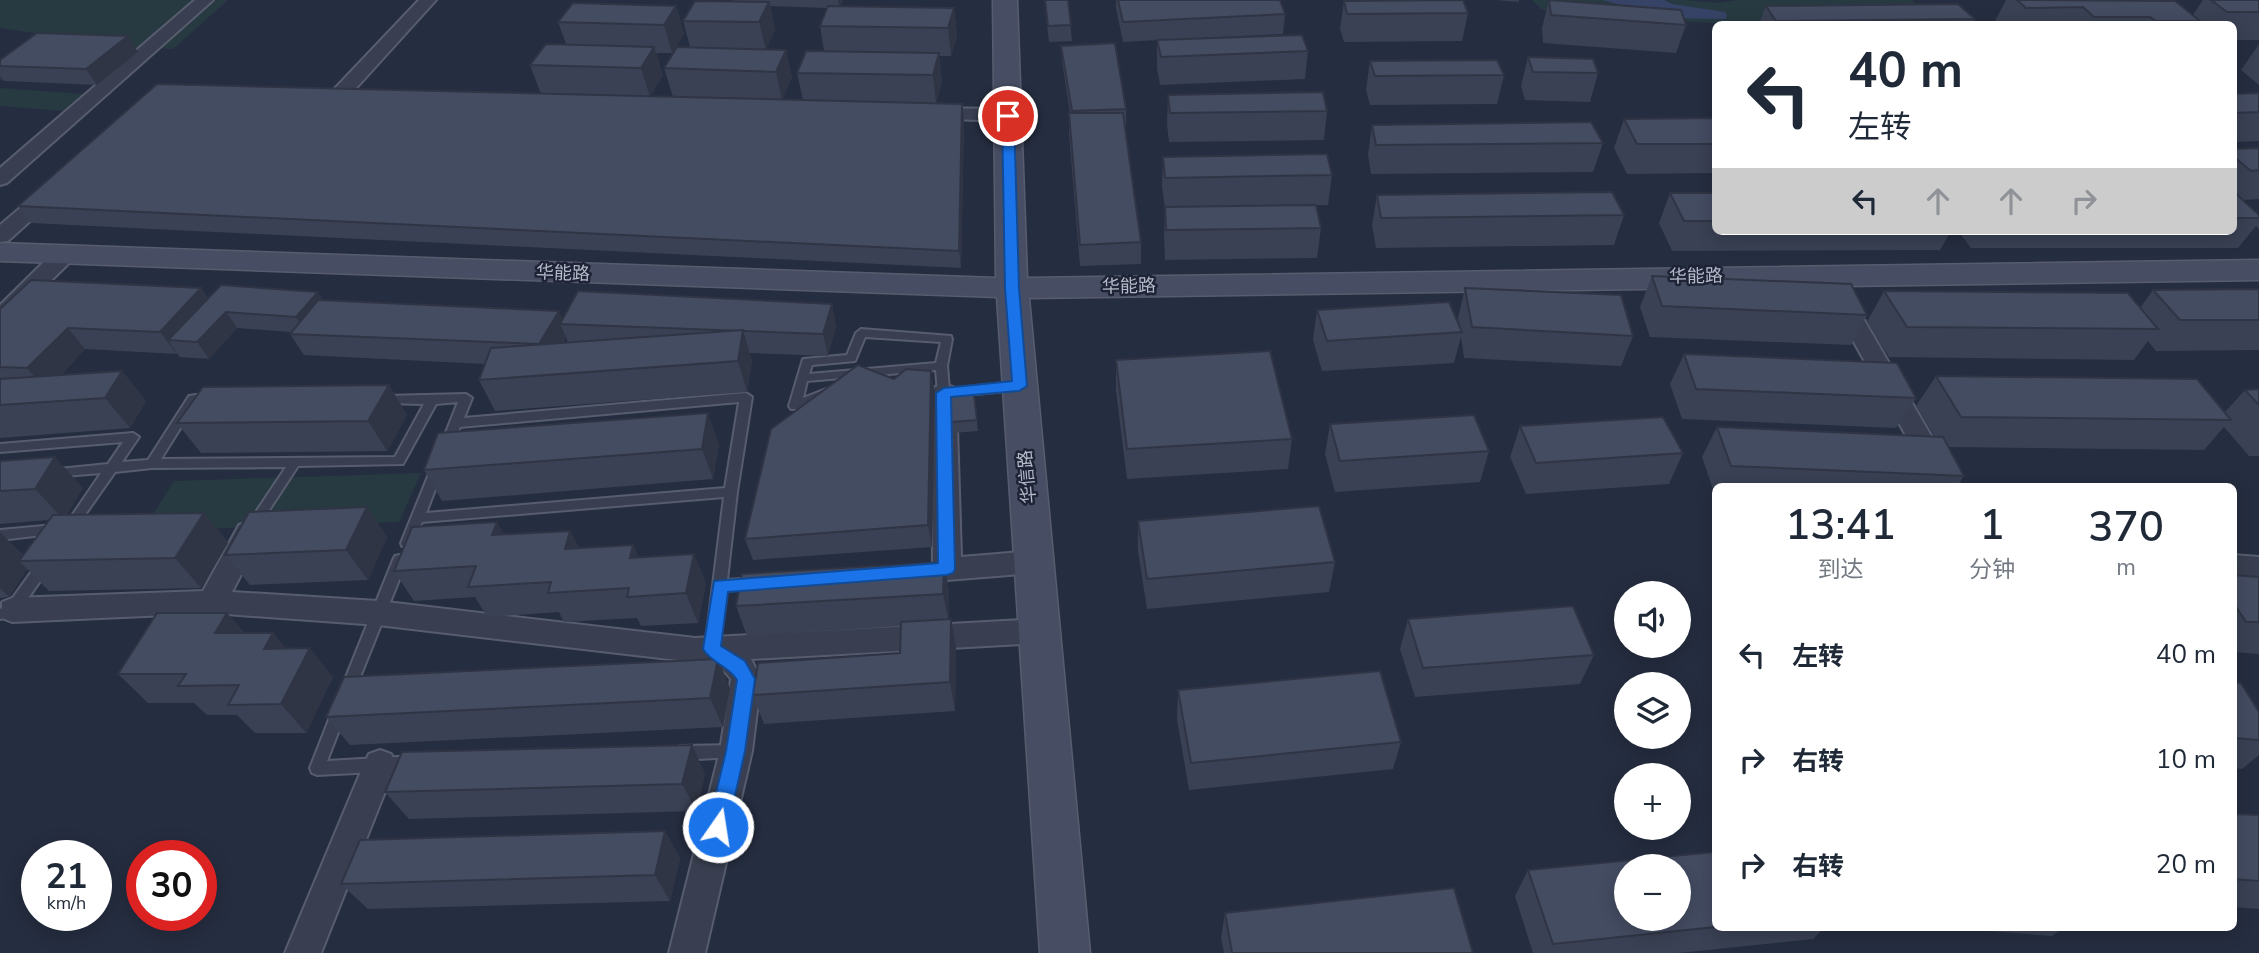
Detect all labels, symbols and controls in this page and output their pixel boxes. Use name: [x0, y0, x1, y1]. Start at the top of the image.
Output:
text: 40 m: [1848, 37, 1963, 104]
icon: left: [1733, 49, 1824, 140]
pin: [978, 86, 1038, 146]
icon: arrive: [989, 97, 1027, 135]
text: 左转: [1848, 106, 1912, 149]
icon: left: [1846, 182, 1884, 220]
icon: ahead: [1919, 182, 1957, 220]
icon: ahead: [1992, 182, 2030, 220]
icon: right: [2065, 182, 2103, 220]
street label: 华能路: [536, 260, 590, 286]
street label: 华能路: [1669, 264, 1723, 288]
street label: 华能路: [1102, 274, 1156, 298]
street label: 华信路: [1013, 449, 1041, 505]
text: 13:41: [1785, 497, 1896, 554]
text: 1: [1979, 497, 2005, 554]
text: 370: [2088, 499, 2164, 556]
text: m: [2116, 552, 2136, 583]
text: 到达: [1818, 554, 1864, 585]
text: 分钟: [1969, 554, 2015, 585]
map controls: [1614, 581, 1691, 931]
button: sound: [1614, 581, 1691, 658]
icon: left: [1733, 636, 1771, 674]
text: 40 m: [2156, 637, 2216, 672]
text: 左转: [1792, 639, 1844, 674]
button: layers: [1614, 672, 1691, 749]
icon: right: [1733, 741, 1771, 779]
text: 10 m: [2156, 742, 2216, 777]
text: 右转: [1792, 744, 1844, 779]
button: +: [1614, 763, 1691, 840]
position arrow: [681, 790, 755, 864]
speed limit sign: 30: [126, 840, 217, 931]
icon: right: [1733, 846, 1771, 884]
text: 20 m: [2156, 847, 2216, 882]
text: 右转: [1792, 849, 1844, 884]
text: 21: [45, 853, 88, 900]
button: −: [1614, 854, 1691, 931]
text: km/h: [47, 891, 86, 915]

